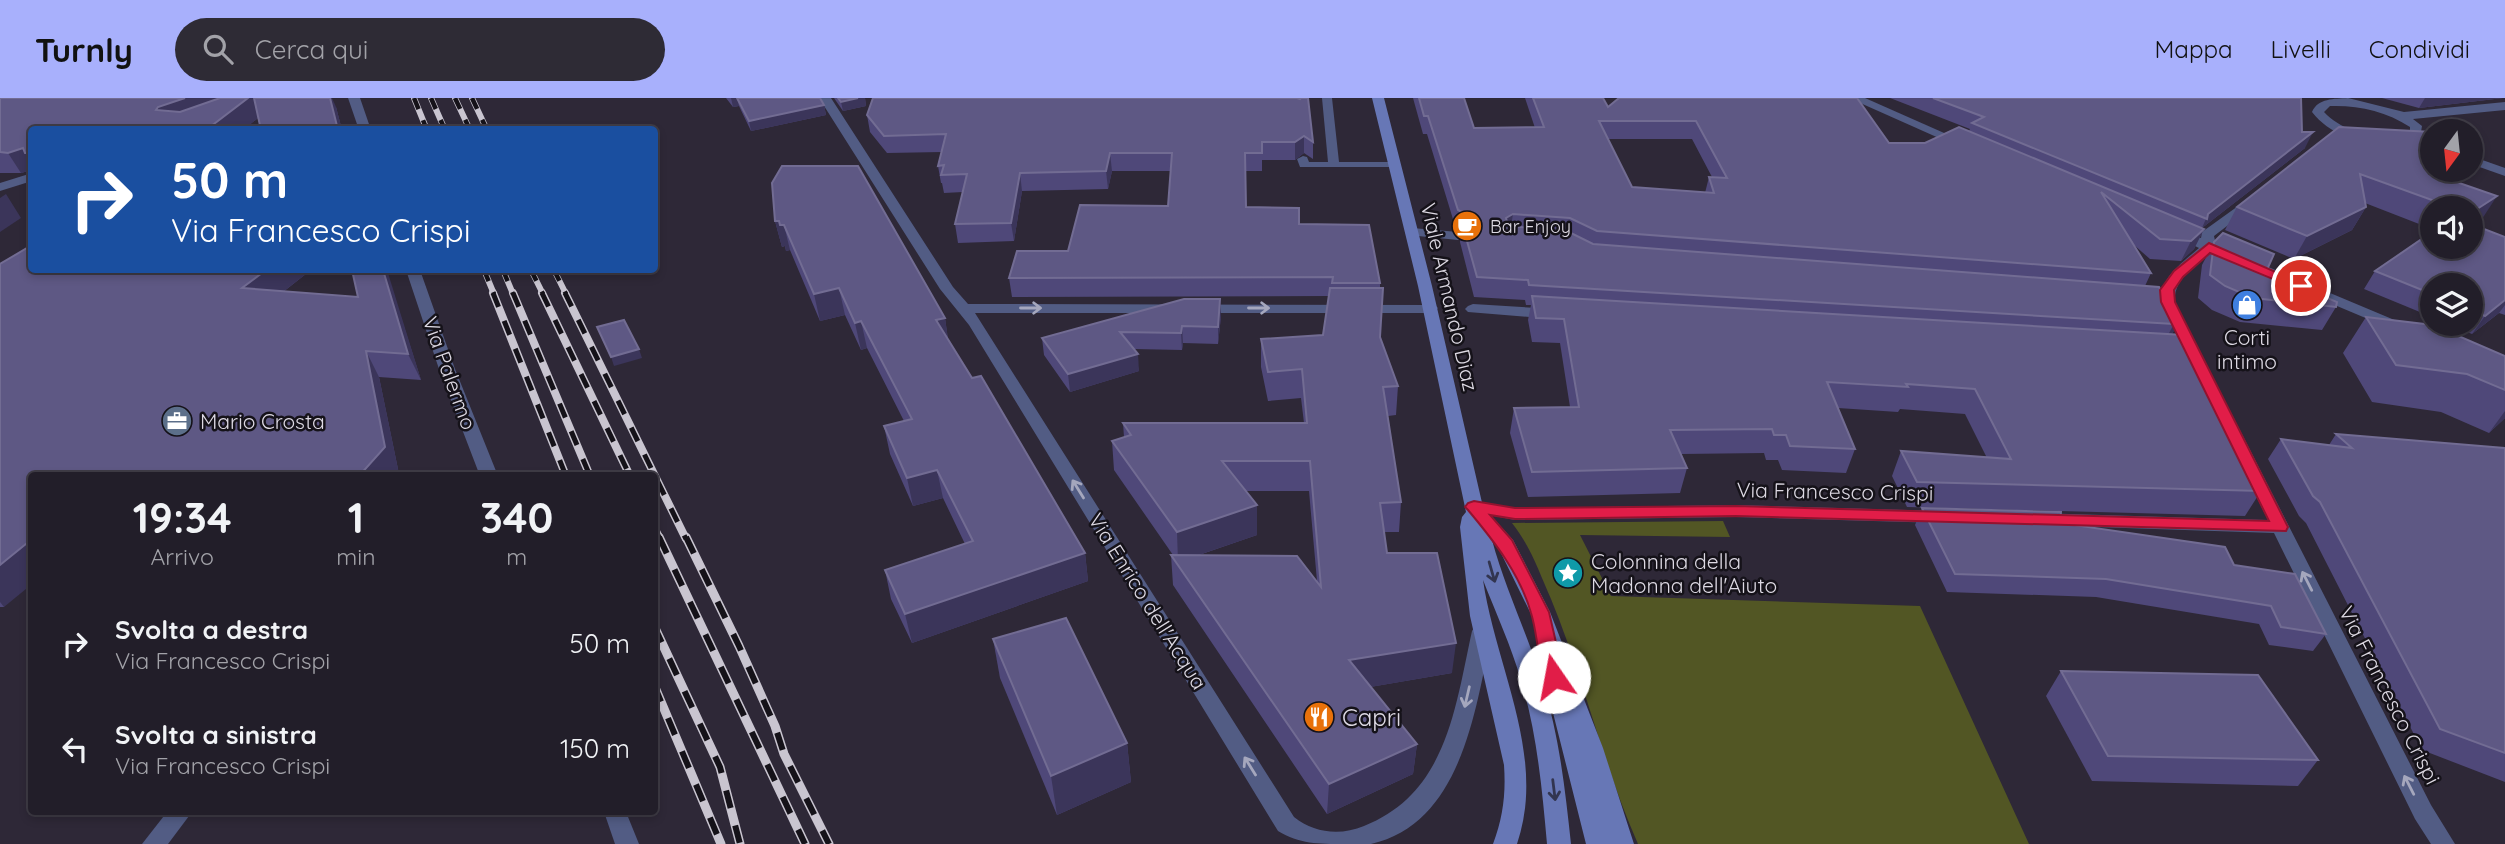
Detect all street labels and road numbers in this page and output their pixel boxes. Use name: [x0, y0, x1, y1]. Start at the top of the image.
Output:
street label: Viale Armando Diaz: [1416, 200, 1484, 394]
street label: Via Palermo: [418, 313, 482, 433]
street label: Via Francesco Crispi: [1737, 476, 1933, 506]
street label: Via Enrico dell'Acqua: [1083, 508, 1213, 694]
street label: Via Francesco Crispi: [2334, 602, 2446, 788]

